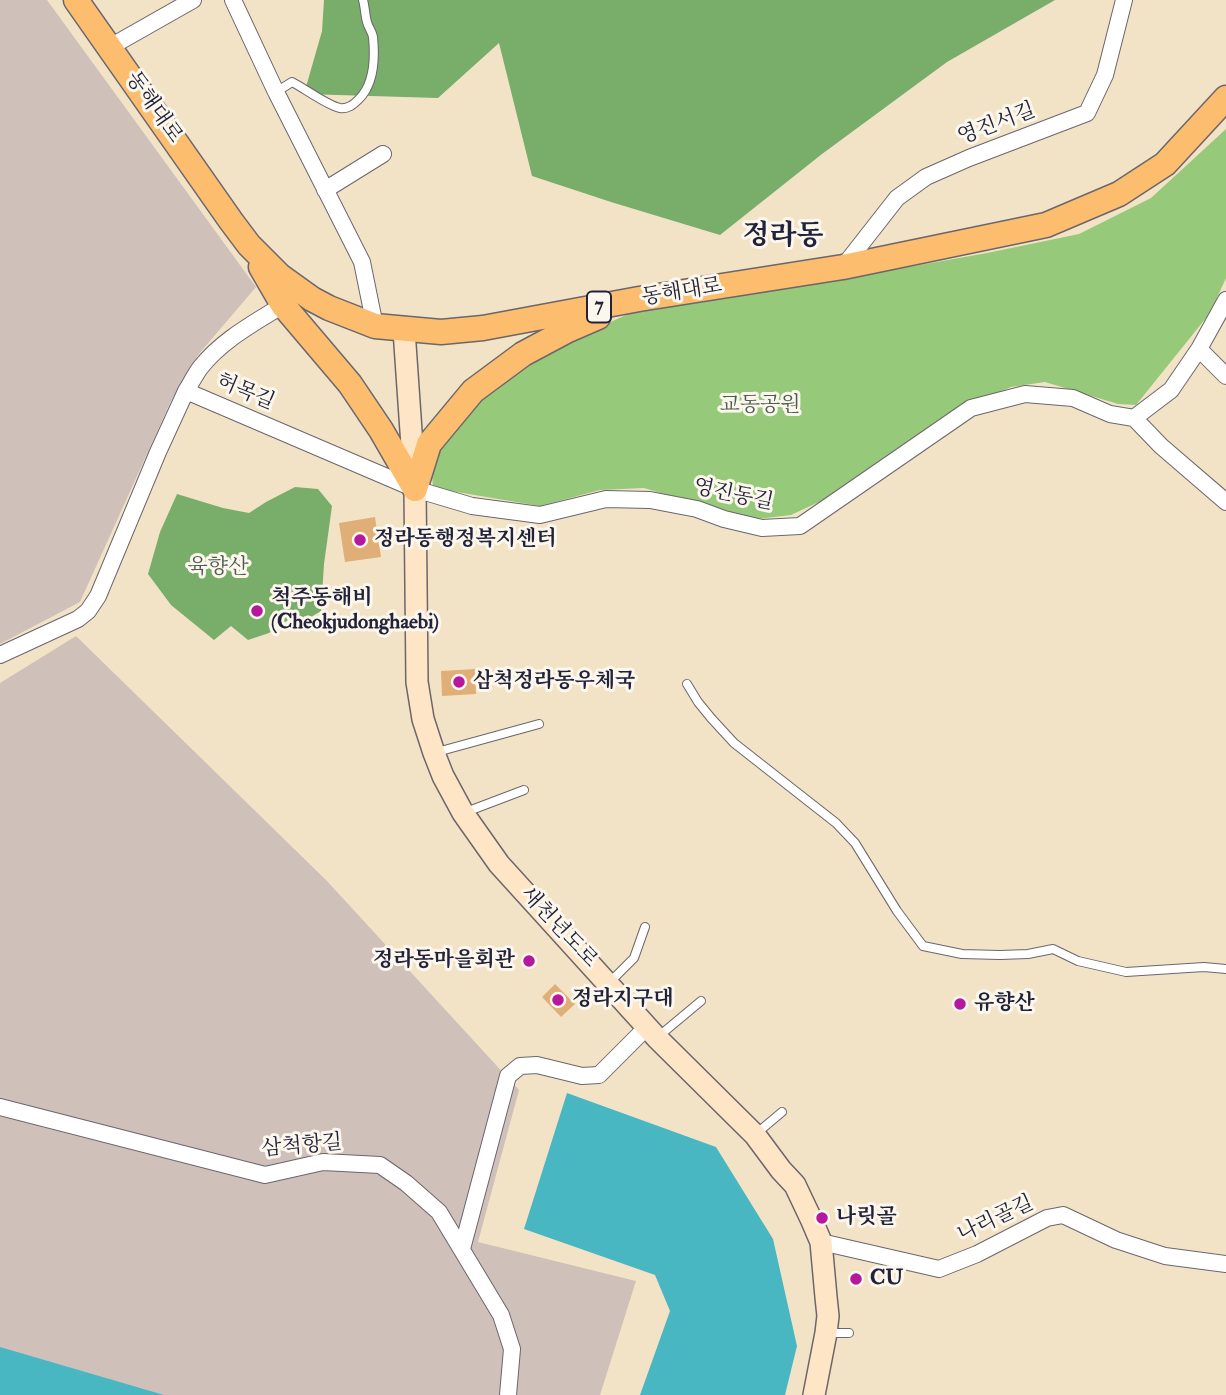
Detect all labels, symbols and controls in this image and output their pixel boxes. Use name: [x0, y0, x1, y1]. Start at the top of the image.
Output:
street label: 동해대로: [119, 68, 187, 148]
street label: 영진서길: [955, 99, 1039, 151]
district label: 정라동: [742, 221, 824, 255]
street label: 동해대로: [640, 274, 724, 312]
road number: 7: [587, 292, 611, 322]
street label: 허목길: [212, 370, 278, 416]
park label: 교동공원: [719, 393, 801, 419]
street label: 영진동길: [691, 475, 775, 517]
place label: 정라동행정복지센터: [374, 527, 557, 553]
marker: 정라동행정복지센터: [352, 532, 368, 548]
park label: 육향산: [188, 555, 248, 581]
place label: 척주동해비 (Cheokjudonghaebi): [271, 586, 439, 636]
marker: 척주동해비 (Cheokjudonghaebi): [249, 603, 265, 619]
place label: 삼척정라동우체국: [473, 669, 635, 695]
marker: 삼척정라동우체국: [451, 674, 467, 690]
street label: 새천년도로: [514, 882, 602, 974]
place label: 정라동마을회관: [373, 948, 515, 974]
marker: 정라동마을회관: [521, 953, 537, 969]
place label: 정라지구대: [572, 987, 673, 1013]
place label: 유향산: [974, 991, 1035, 1017]
marker: 정라지구대: [550, 992, 566, 1008]
marker: 유향산: [952, 996, 968, 1012]
street label: 삼척항길: [260, 1131, 344, 1163]
street label: 나리골길: [954, 1191, 1038, 1249]
place label: 나릿골: [836, 1205, 897, 1231]
marker: 나릿골: [814, 1210, 830, 1226]
place label: CU: [870, 1266, 903, 1292]
marker: CU: [848, 1271, 864, 1287]

